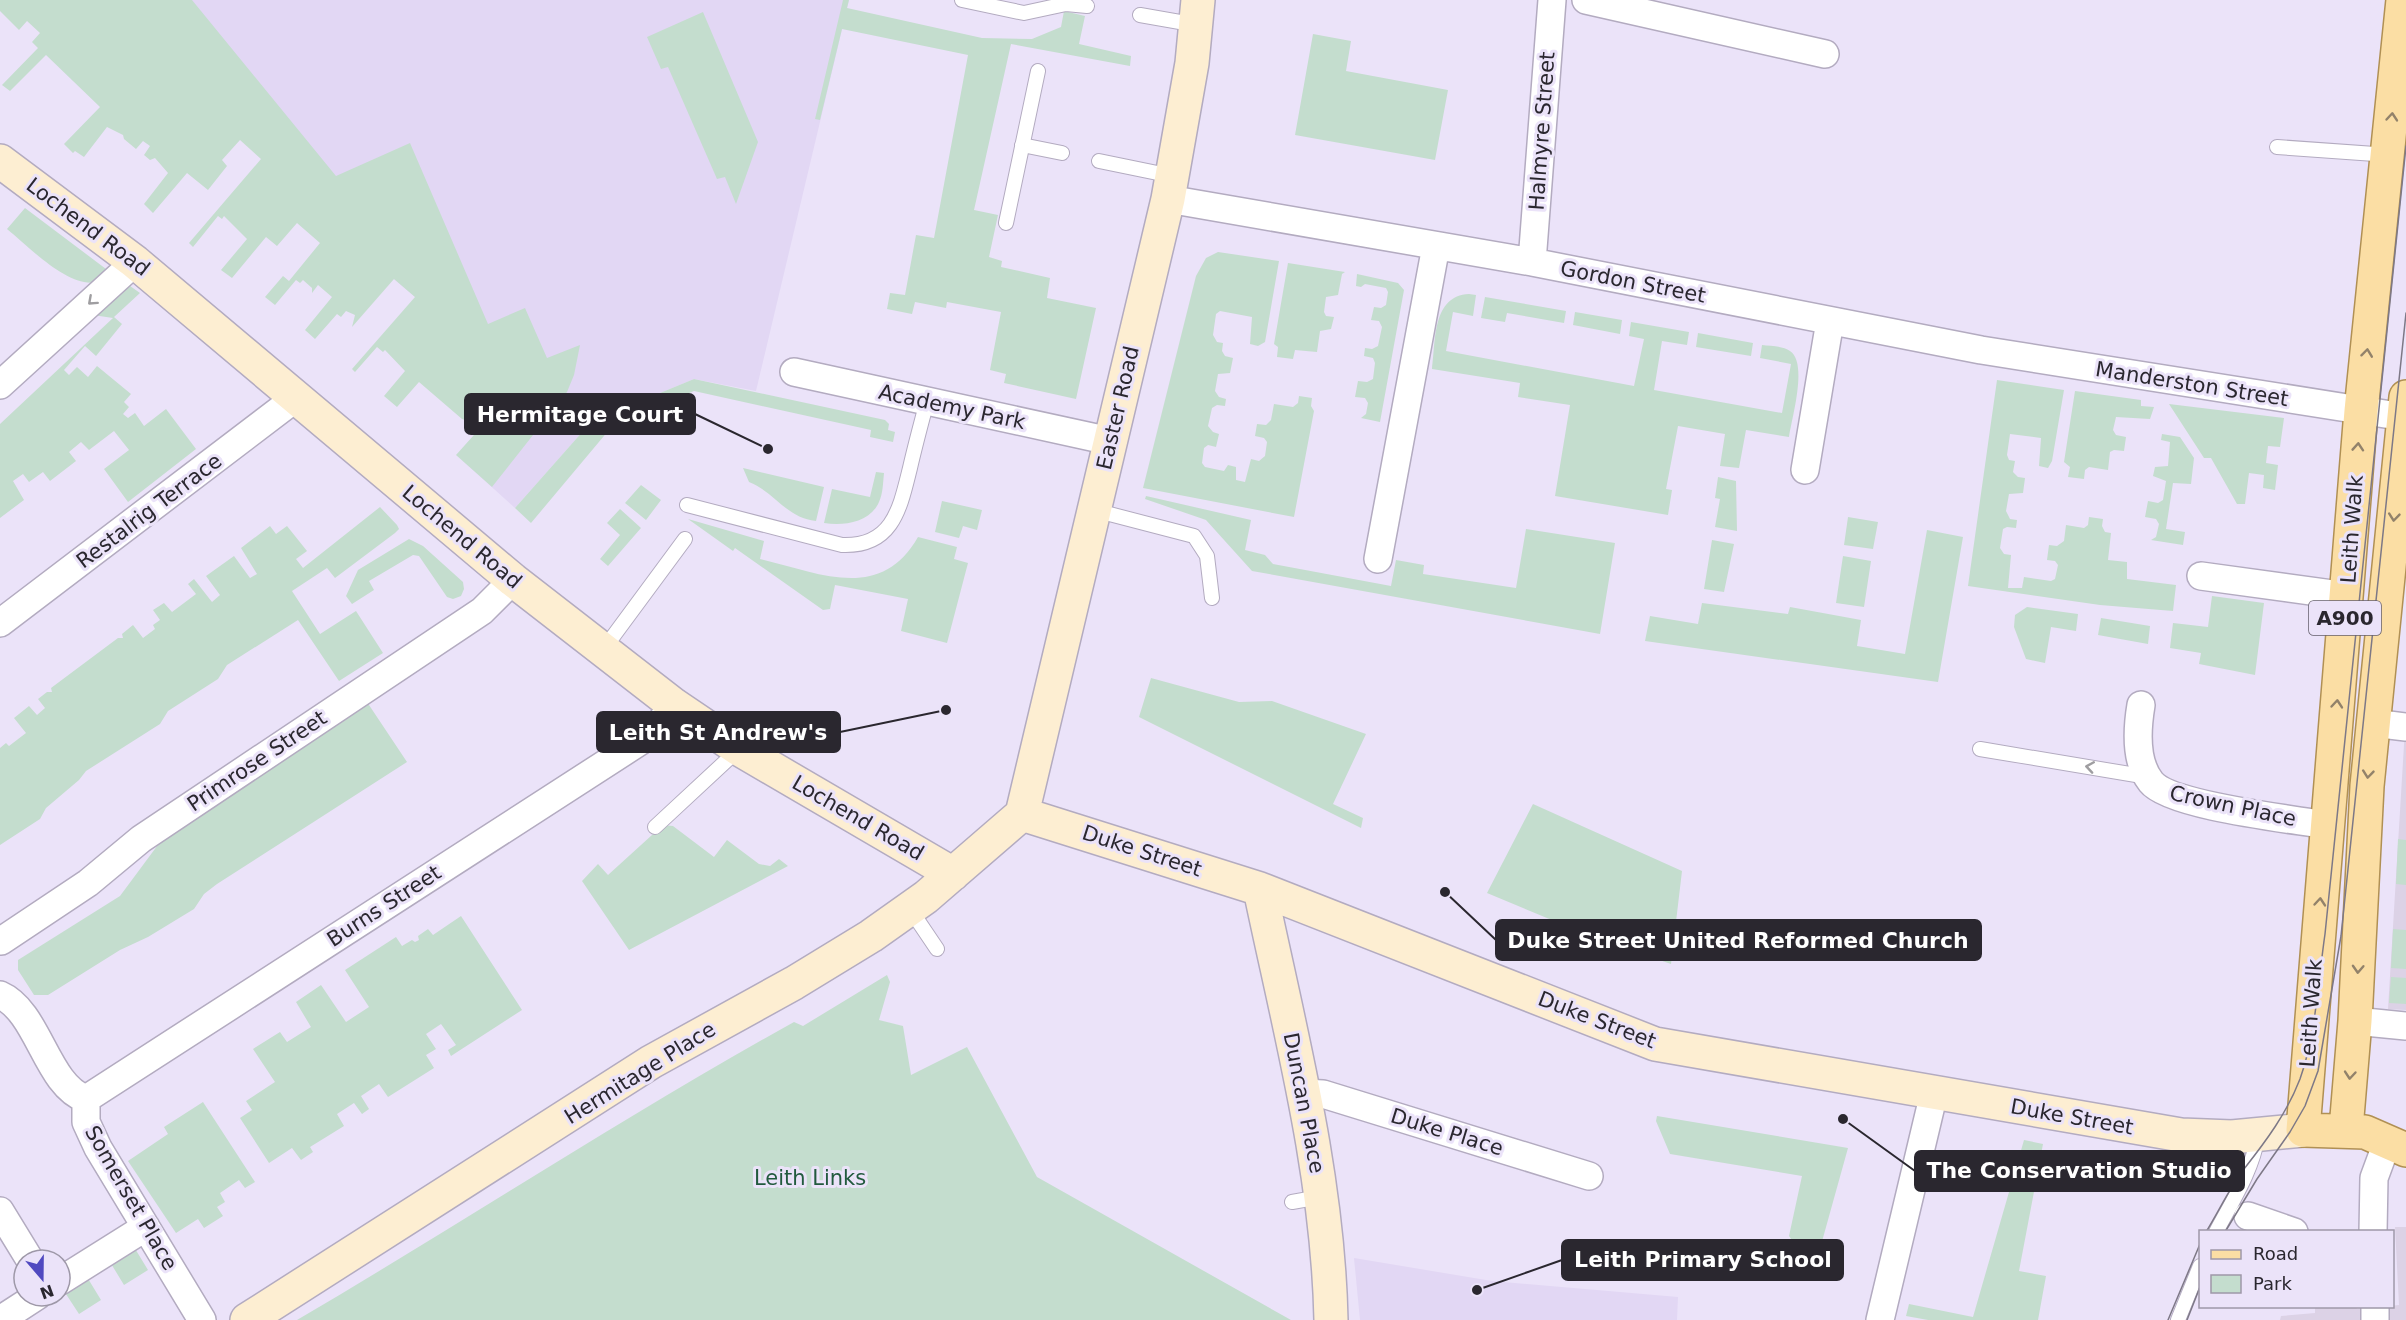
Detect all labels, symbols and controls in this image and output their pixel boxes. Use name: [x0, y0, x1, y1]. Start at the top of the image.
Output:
street label: Halmyre Street: [1524, 51, 1560, 211]
one-way arrow: [2385, 112, 2398, 122]
street label: Lochend Road: [22, 173, 154, 281]
street label: Gordon Street: [1558, 256, 1708, 308]
one-way arrow: [88, 294, 98, 305]
street label: Easter Road: [1092, 344, 1144, 472]
one-way arrow: [2360, 348, 2373, 357]
street label: Manderston Street: [2094, 357, 2290, 411]
street label: Academy Park: [876, 380, 1028, 434]
callout: Hermitage Court: [465, 394, 695, 434]
text: Hermitage Court: [477, 402, 684, 427]
one-way arrow: [2351, 443, 2364, 452]
street label: Restalrig Terrace: [72, 449, 226, 573]
street label: Leith Walk: [2336, 473, 2368, 584]
street label: Lochend Road: [398, 480, 526, 594]
one-way arrow: [2388, 513, 2401, 522]
road number: A900: [2309, 601, 2381, 635]
one-way arrow: [2330, 700, 2343, 709]
street label: Primrose Street: [183, 706, 331, 816]
callout: Leith St Andrew's: [597, 712, 840, 752]
text: Leith St Andrew's: [609, 720, 827, 745]
one-way arrow: [2086, 761, 2096, 774]
one-way arrow: [2362, 769, 2375, 778]
street label: Lochend Road: [788, 771, 928, 865]
street label: Crown Place: [2168, 781, 2298, 831]
street label: Duke Street: [1079, 820, 1205, 882]
street label: Burns Street: [323, 860, 445, 952]
one-way arrow: [2313, 898, 2326, 907]
callout: Duke Street United Reformed Church: [1496, 920, 1981, 960]
text: Duke Street United Reformed Church: [1507, 928, 1969, 953]
street label: Leith Walk: [2295, 957, 2327, 1068]
one-way arrow: [2351, 964, 2364, 973]
street label: Duke Street: [1535, 987, 1659, 1053]
street label: Hermitage Place: [560, 1017, 720, 1129]
street label: Duncan Place: [1279, 1031, 1329, 1175]
one-way arrow: [2344, 1071, 2357, 1080]
street label: Duke Street: [2009, 1094, 2135, 1140]
street label: Duke Place: [1388, 1104, 1506, 1160]
street label: Somerset Place: [80, 1122, 182, 1274]
callout: The Conservation Studio: [1915, 1151, 2244, 1191]
text: The Conservation Studio: [1926, 1158, 2232, 1183]
park label: Leith Links: [754, 1166, 866, 1190]
legend: [2199, 1230, 2394, 1308]
callout: Leith Primary School: [1562, 1240, 1843, 1280]
text: Road: [2253, 1243, 2298, 1264]
text: Leith Primary School: [1574, 1247, 1832, 1272]
north arrow: [12, 1248, 72, 1308]
text: Park: [2253, 1273, 2292, 1294]
text: N: [37, 1280, 57, 1303]

